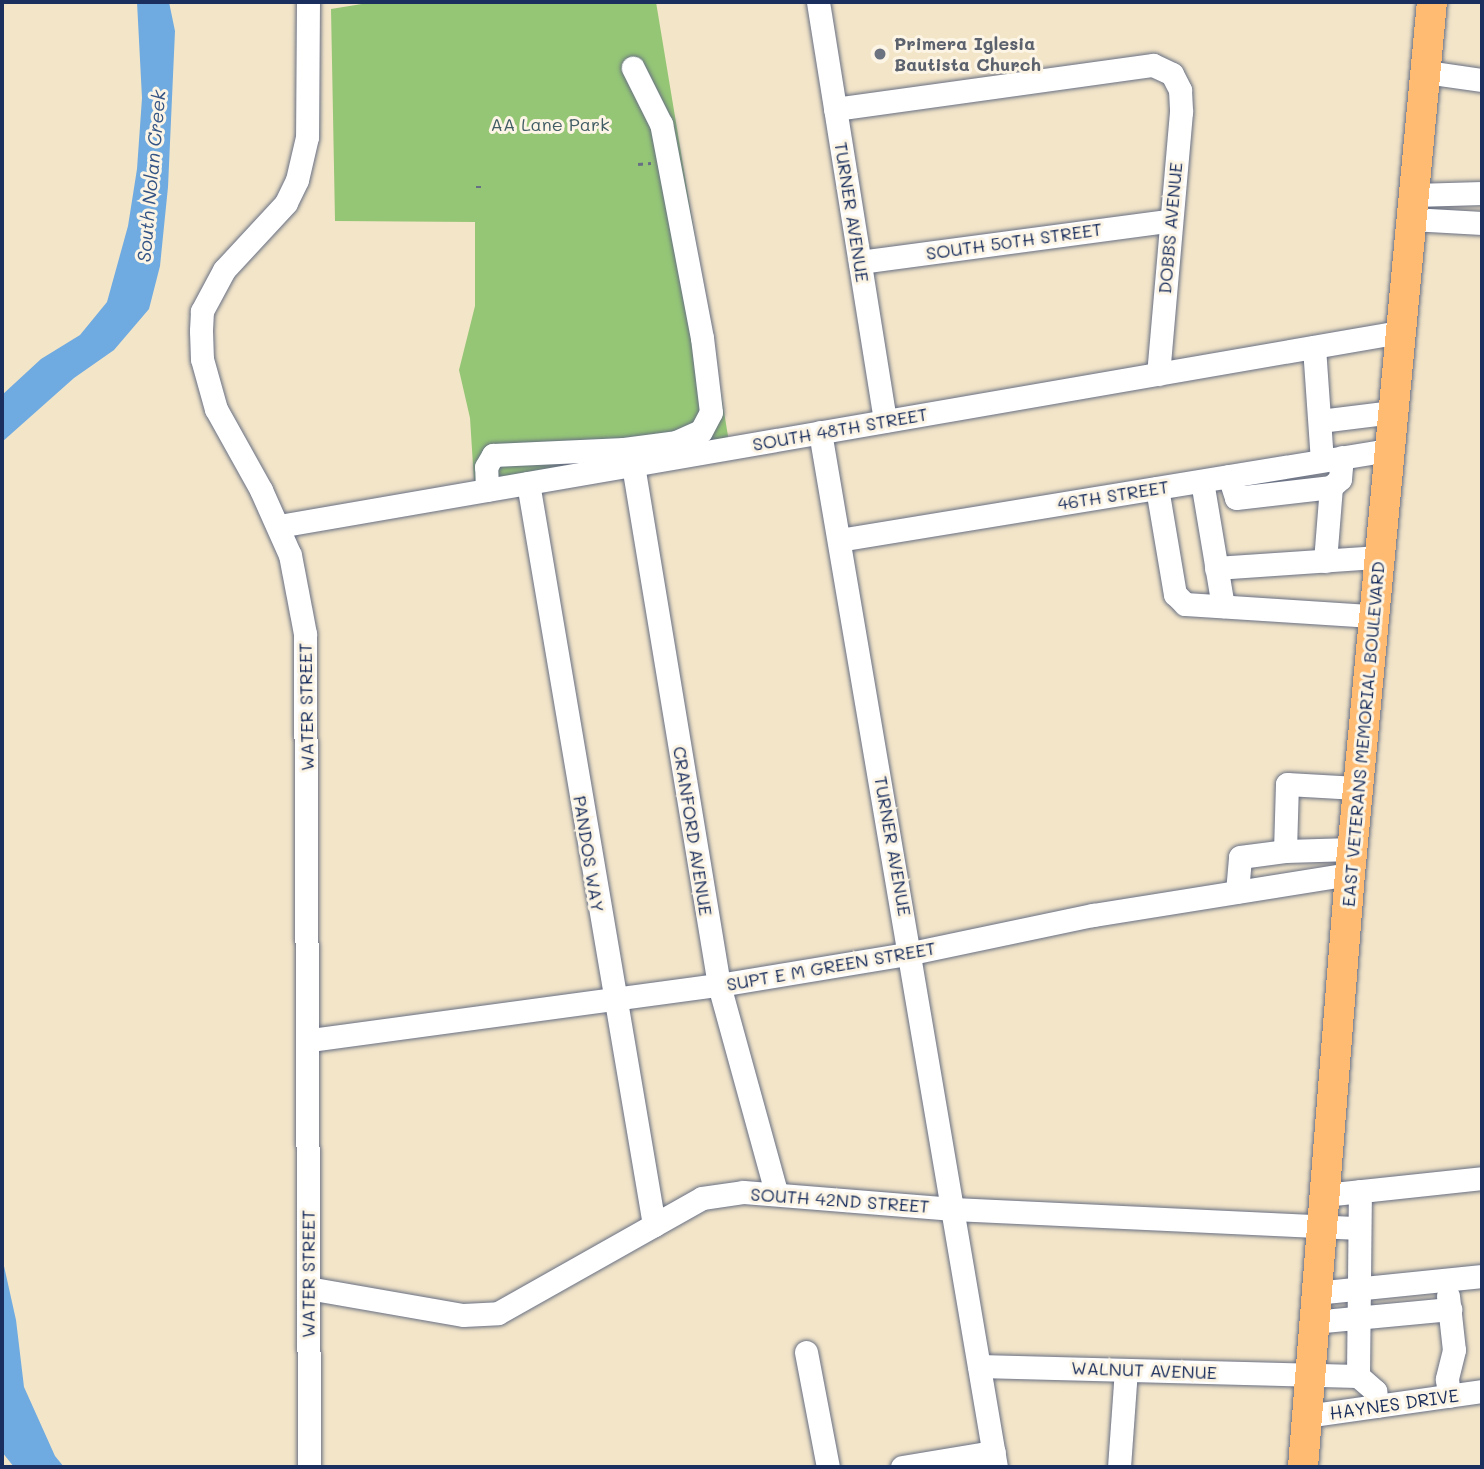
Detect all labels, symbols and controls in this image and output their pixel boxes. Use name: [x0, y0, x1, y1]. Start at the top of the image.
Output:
place label: Primera Iglesia Bautista Church: [894, 33, 1041, 76]
marker: Primera Iglesia Bautista Church: [872, 46, 888, 62]
water label: South Nolan Creek: [132, 89, 170, 263]
park label: AA Lane Park: [490, 113, 610, 135]
street label: TURNER AVENUE: [830, 140, 874, 284]
street label: DOBBS AVENUE: [1153, 161, 1187, 295]
street label: SOUTH 50TH STREET: [925, 218, 1103, 264]
street label: SOUTH 48TH STREET: [751, 403, 929, 455]
street label: 46TH STREET: [1056, 476, 1170, 514]
street label: EAST VETERANS MEMORIAL BOULEVARD: [1337, 560, 1389, 908]
street label: WATER STREET: [294, 643, 318, 771]
street label: CRANFORD AVENUE: [669, 745, 717, 917]
street label: TURNER AVENUE: [870, 774, 916, 918]
street label: PANDOS WAY: [569, 794, 609, 914]
street label: SUPT E M GREEN STREET: [725, 937, 937, 995]
street label: SOUTH 42ND STREET: [750, 1183, 930, 1217]
street label: WATER STREET: [297, 1210, 319, 1338]
street label: WALNUT AVENUE: [1071, 1357, 1217, 1383]
street label: HAYNES DRIVE: [1328, 1384, 1460, 1424]

